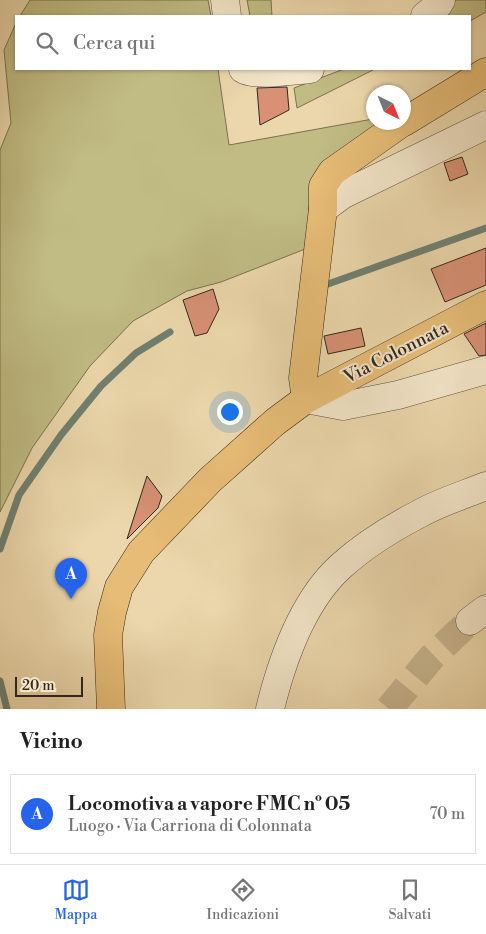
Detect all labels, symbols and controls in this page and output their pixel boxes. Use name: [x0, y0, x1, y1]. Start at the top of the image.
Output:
search box: [15, 15, 471, 70]
icon: search: [33, 29, 61, 57]
text: Cerca qui: [73, 31, 156, 55]
north arrow: [366, 85, 411, 130]
street label: Via Colonnata: [339, 316, 453, 389]
your location: [217, 399, 243, 425]
pin: A: [55, 558, 87, 599]
scale bar: [15, 674, 82, 697]
text: 20 m: [22, 677, 54, 695]
text: Vicino: [20, 729, 83, 755]
text: Locomotiva a vapore FMC nº 05: [68, 792, 350, 816]
text: A: [31, 804, 43, 824]
text: 70 m: [429, 804, 465, 824]
text: Luogo · Via Carriona di Colonnata: [68, 816, 312, 836]
tab: Mappa: [55, 876, 97, 924]
tab: Indicazioni: [207, 876, 279, 924]
tab: Salvati: [388, 876, 431, 924]

